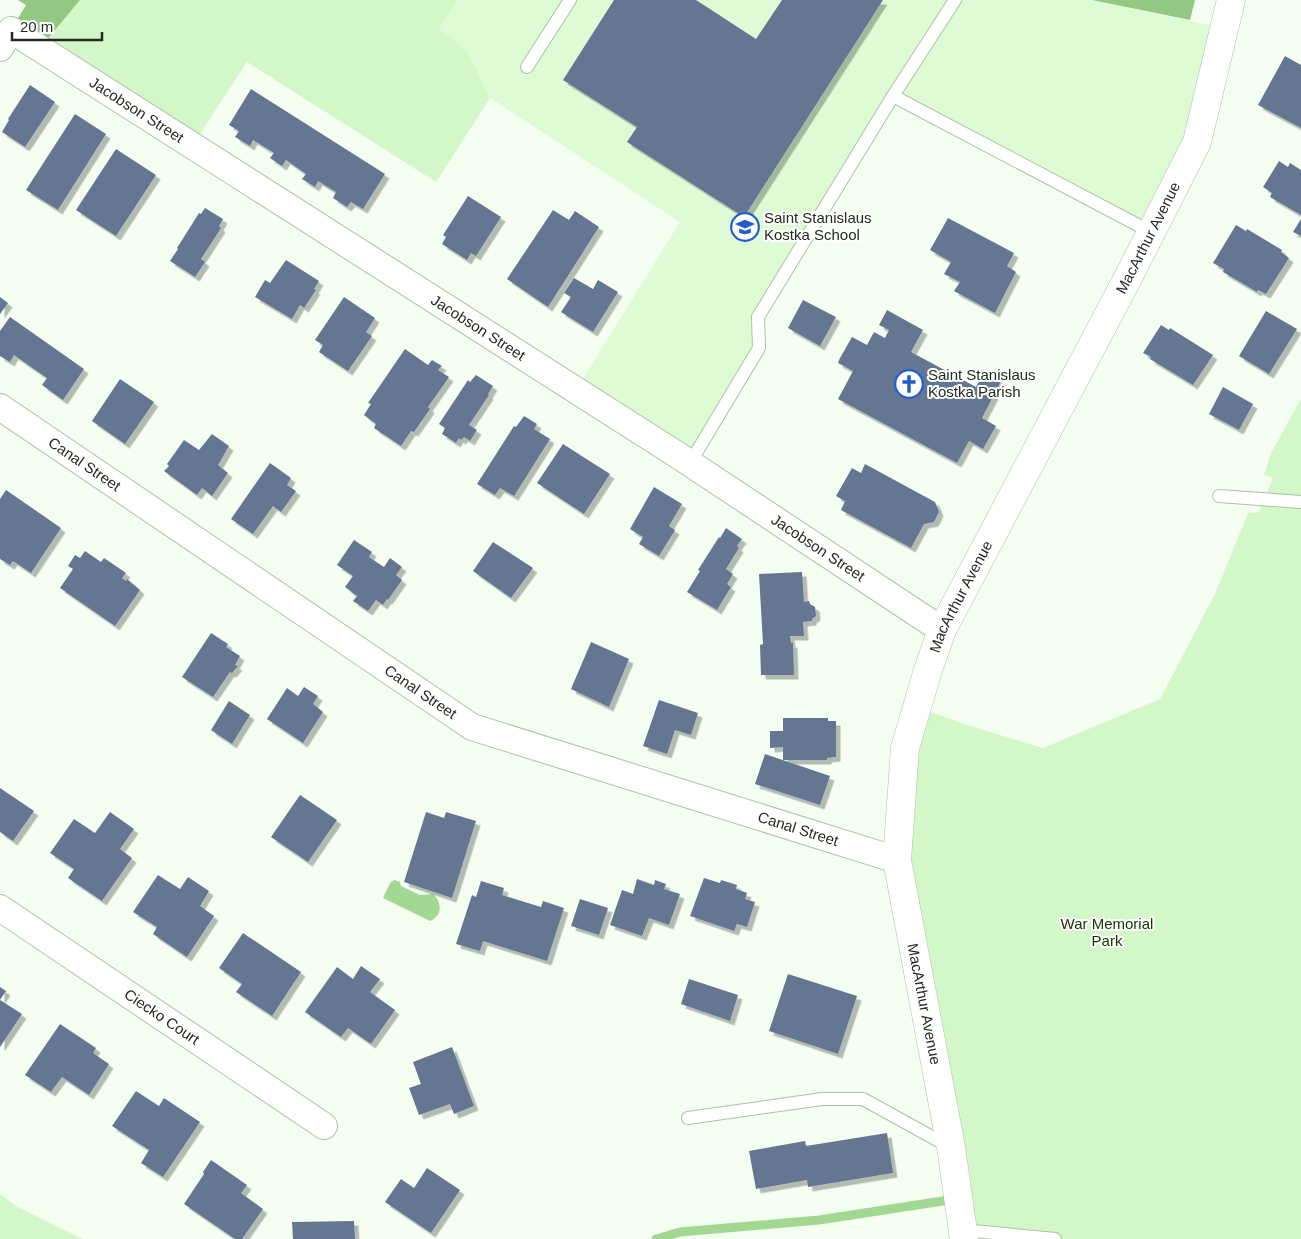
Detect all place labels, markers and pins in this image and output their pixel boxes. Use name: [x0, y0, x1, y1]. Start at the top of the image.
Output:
place label: Saint Stanislaus Kostka School: [764, 209, 872, 243]
school or university icon: Saint Stanislaus Kostka School: [730, 212, 760, 242]
place label: Saint Stanislaus Kostka Parish: [928, 366, 1036, 400]
church icon: Saint Stanislaus Kostka Parish: [894, 369, 924, 399]

